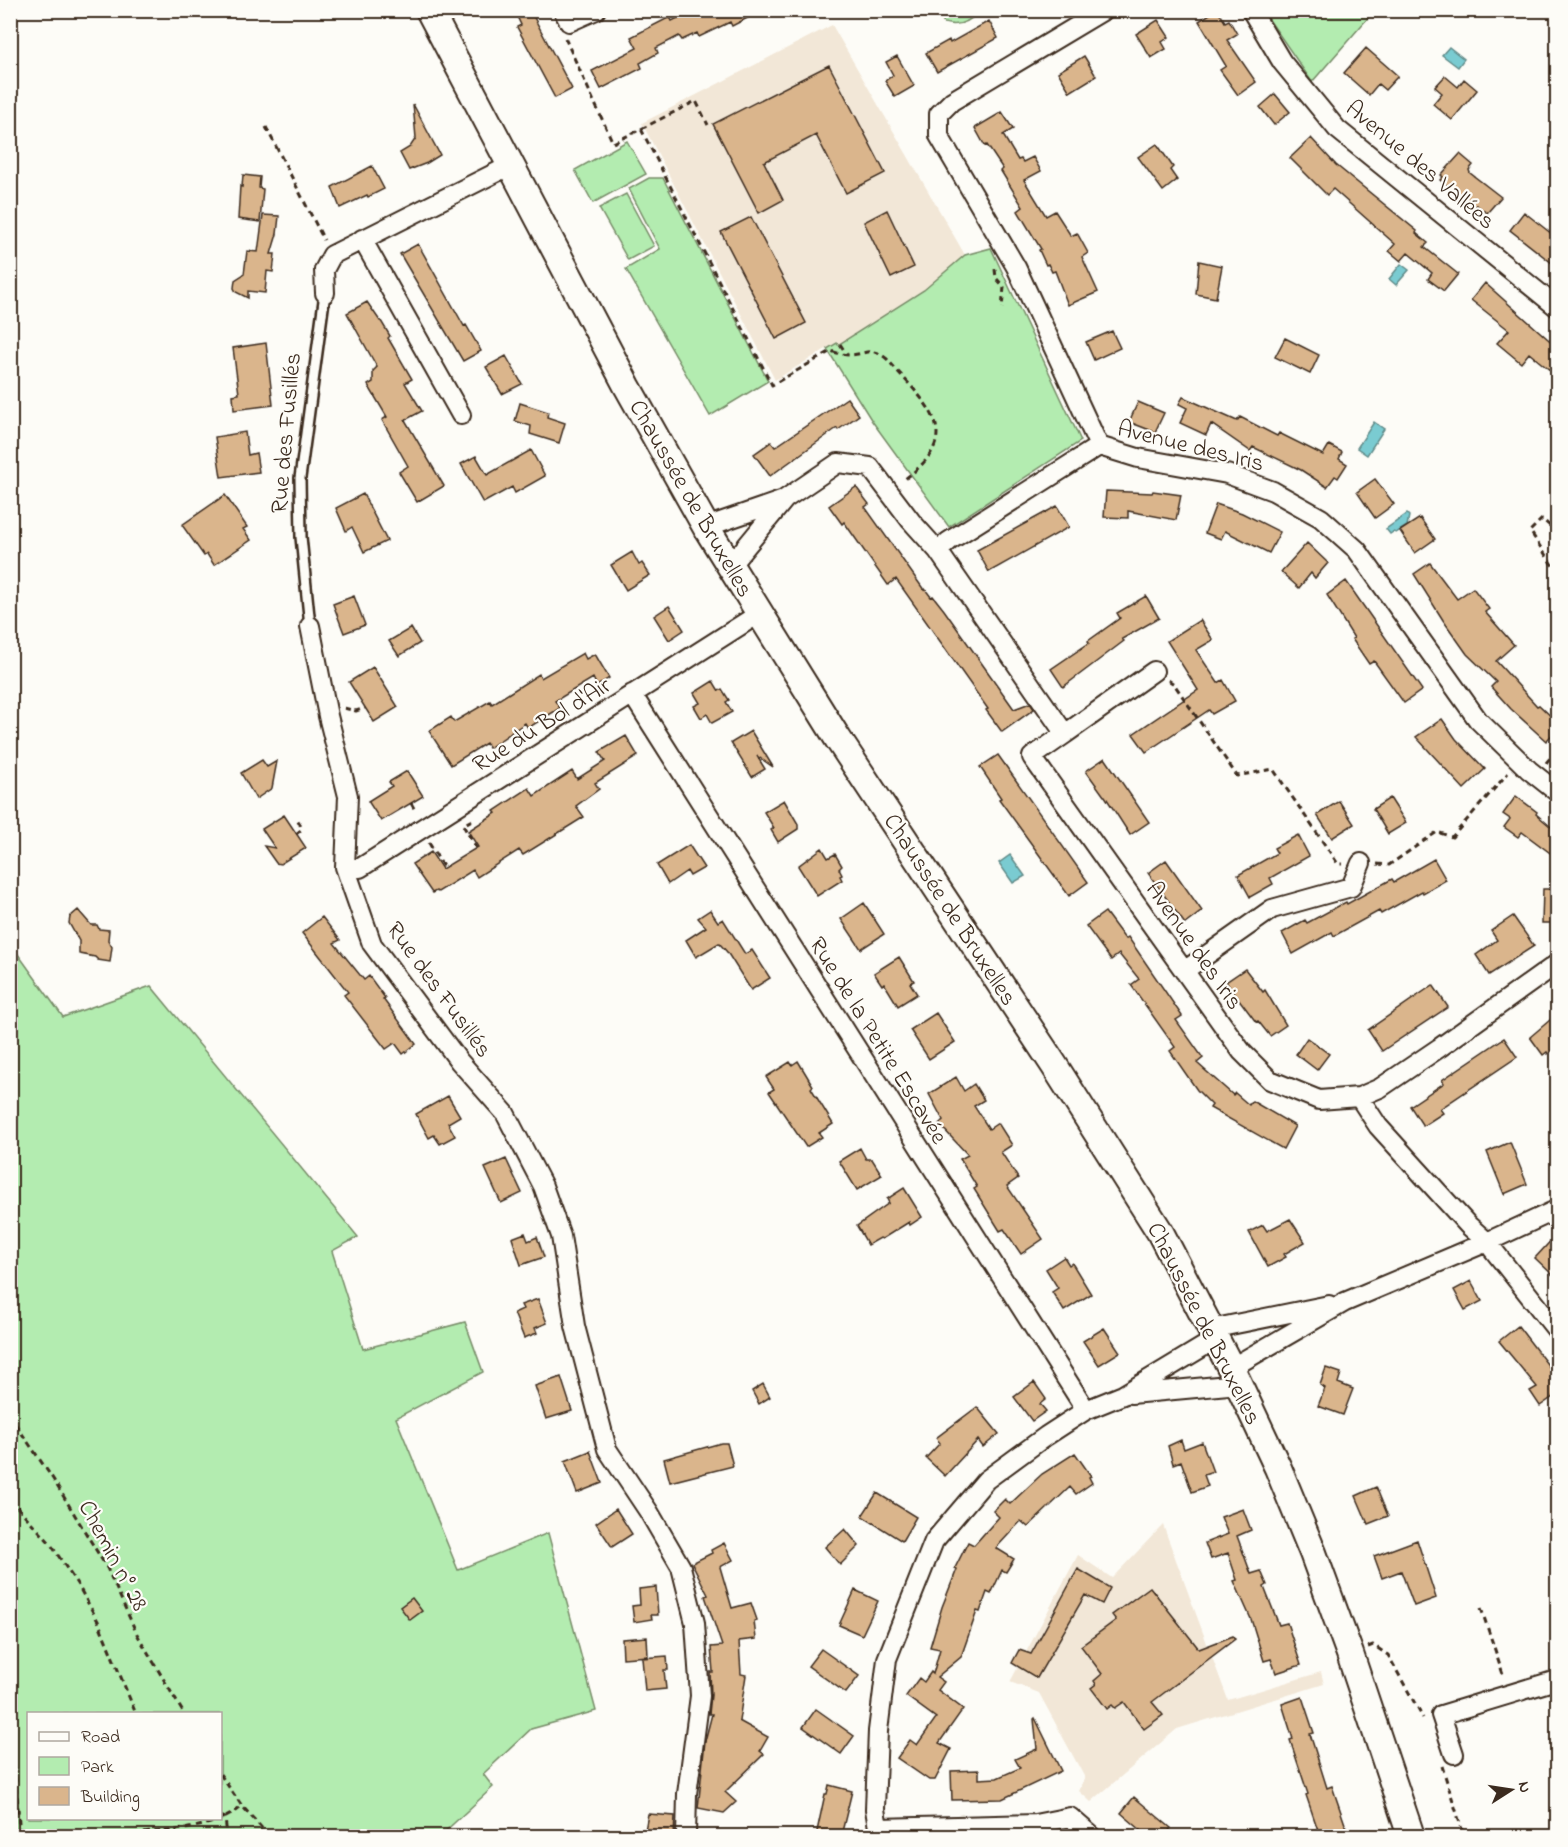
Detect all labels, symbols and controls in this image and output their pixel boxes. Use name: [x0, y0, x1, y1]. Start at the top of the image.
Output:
street label: Avenue des Vallées: [1337, 93, 1502, 239]
street label: Rue des Fusillés: [263, 351, 312, 515]
street label: Chaussée de Bruxelles: [619, 394, 761, 605]
street label: Avenue des Iris: [1113, 412, 1267, 483]
street label: Rue du Bol d'Air: [466, 669, 619, 783]
street label: Chaussée de Bruxelles: [873, 807, 1024, 1013]
street label: Avenue des Iris: [1136, 875, 1250, 1018]
street label: Rue des Fusillés: [376, 915, 500, 1066]
street label: Rue de la Petite Escavée: [799, 931, 955, 1152]
street label: Chaussée de Bruxelles: [1137, 1217, 1269, 1431]
street label: Chemin n° 28: [68, 1494, 156, 1618]
legend: [27, 1712, 222, 1820]
text: Road: [81, 1725, 120, 1751]
text: Park: [81, 1755, 114, 1781]
north arrow: [1481, 1760, 1541, 1820]
text: N: [1511, 1780, 1537, 1795]
text: Building: [80, 1785, 140, 1812]

